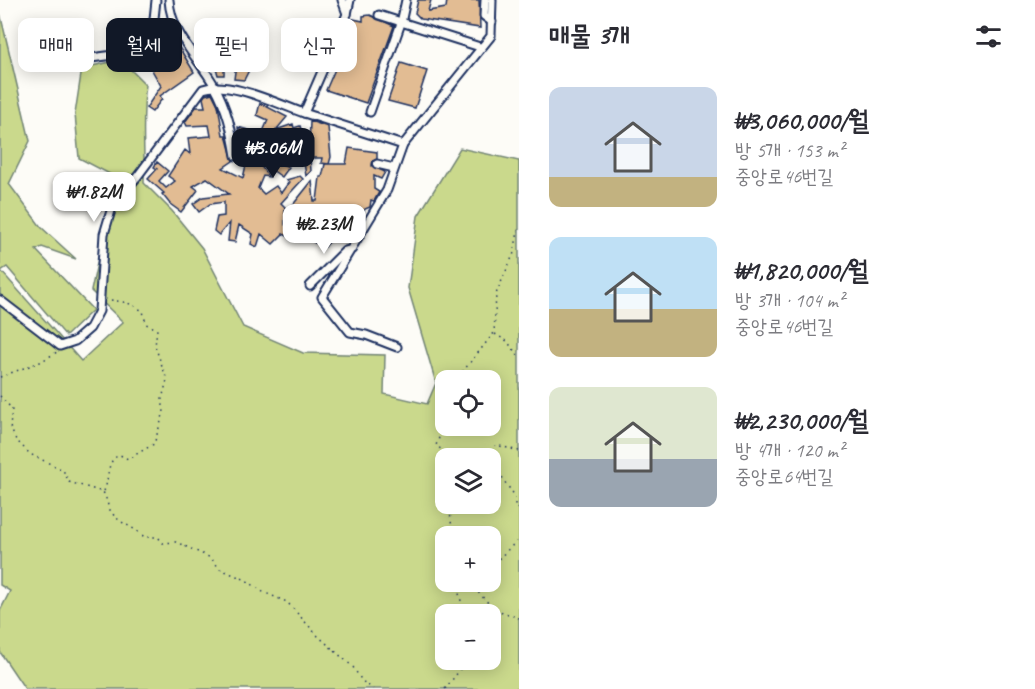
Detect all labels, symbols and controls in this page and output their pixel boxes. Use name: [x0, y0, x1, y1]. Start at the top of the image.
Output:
chip: 매매: [18, 18, 94, 72]
chip: 월세: [106, 18, 182, 72]
chip: 필터: [194, 18, 269, 72]
chip: 신규: [281, 18, 357, 72]
text: 매물 3개: [549, 19, 630, 52]
icon: filters: [972, 20, 1005, 53]
text: ₩3,060,000/월: [735, 104, 869, 137]
icon: home: [597, 111, 669, 183]
pin: ₩3.06M: [224, 128, 322, 179]
text: ₩3.06M: [246, 135, 300, 160]
text: 방 5개 · 153 m²: [735, 138, 844, 163]
text: 중앙로46번길: [735, 164, 833, 189]
pin: ₩1.82M: [45, 172, 143, 223]
text: ₩1.82M: [67, 179, 121, 204]
pin: ₩2.23M: [275, 204, 373, 255]
text: ₩2.23M: [297, 211, 351, 236]
text: ₩1,820,000/월: [735, 254, 868, 287]
icon: home: [597, 261, 669, 333]
text: 방 3개 · 104 m²: [735, 288, 844, 313]
text: 중앙로46번길: [735, 314, 833, 339]
map controls: [435, 370, 501, 670]
button: locate: [435, 370, 501, 436]
text: ₩2,230,000/월: [735, 404, 868, 437]
icon: home: [597, 411, 669, 483]
text: 방 4개 · 120 m²: [735, 438, 844, 463]
button: layers: [435, 448, 501, 514]
text: 중앙로64번길: [735, 464, 833, 489]
button: +: [435, 526, 501, 592]
button: −: [435, 604, 501, 670]

